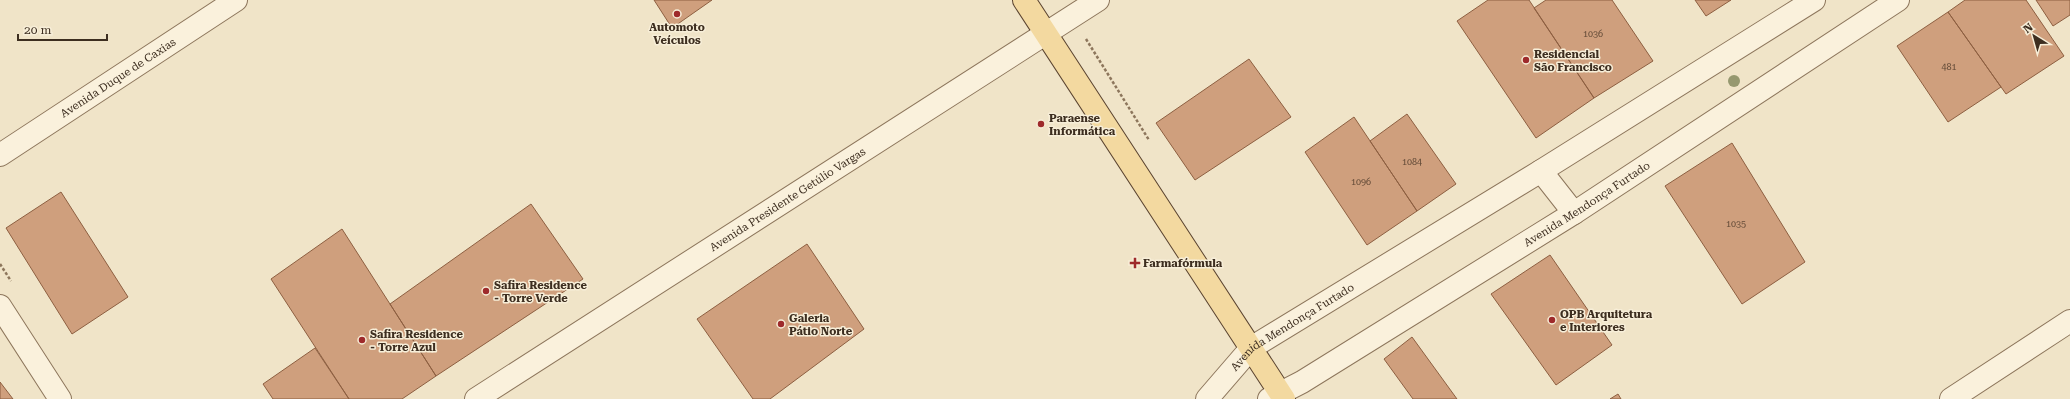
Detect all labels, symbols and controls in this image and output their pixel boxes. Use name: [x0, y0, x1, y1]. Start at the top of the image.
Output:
marker: Automoto Veículos: [672, 9, 682, 19]
scale bar: [18, 16, 107, 42]
north arrow: [2014, 16, 2054, 56]
text: N: [2021, 20, 2036, 36]
place label: Automoto Veículos: [649, 21, 705, 47]
text: 20 m: [24, 23, 51, 37]
house number: 1036: [1583, 29, 1603, 39]
street label: Avenida Duque de Caxias: [58, 35, 178, 121]
place label: Residencial São Francisco: [1534, 48, 1612, 74]
marker: Residencial São Francisco: [1521, 55, 1531, 65]
house number: 481: [1941, 62, 1957, 72]
place label: Paraense Informática: [1049, 112, 1116, 138]
marker: Paraense Informática: [1036, 119, 1046, 129]
street label: Avenida Presidente Getúlio Vargas: [707, 145, 868, 254]
house number: 1084: [1402, 157, 1422, 167]
street label: Avenida Mendonça Furtado: [1522, 159, 1653, 250]
house number: 1096: [1351, 177, 1371, 187]
house number: 1035: [1726, 219, 1746, 229]
place label: Farmafórmula: [1143, 257, 1223, 270]
marker: Farmafórmula: [1130, 258, 1140, 268]
place label: Safira Residence - Torre Verde: [494, 279, 587, 305]
street label: Avenida Mendonça Furtado: [1228, 281, 1357, 374]
marker: Safira Residence - Torre Verde: [481, 286, 491, 296]
place label: OPB Arquitetura e Interiores: [1560, 308, 1653, 334]
place label: Galeria Pátio Norte: [789, 312, 853, 338]
marker: OPB Arquitetura e Interiores: [1547, 315, 1557, 325]
marker: Galeria Pátio Norte: [776, 319, 786, 329]
place label: Safira Residence - Torre Azul: [370, 328, 463, 354]
marker: Safira Residence - Torre Azul: [357, 335, 367, 345]

